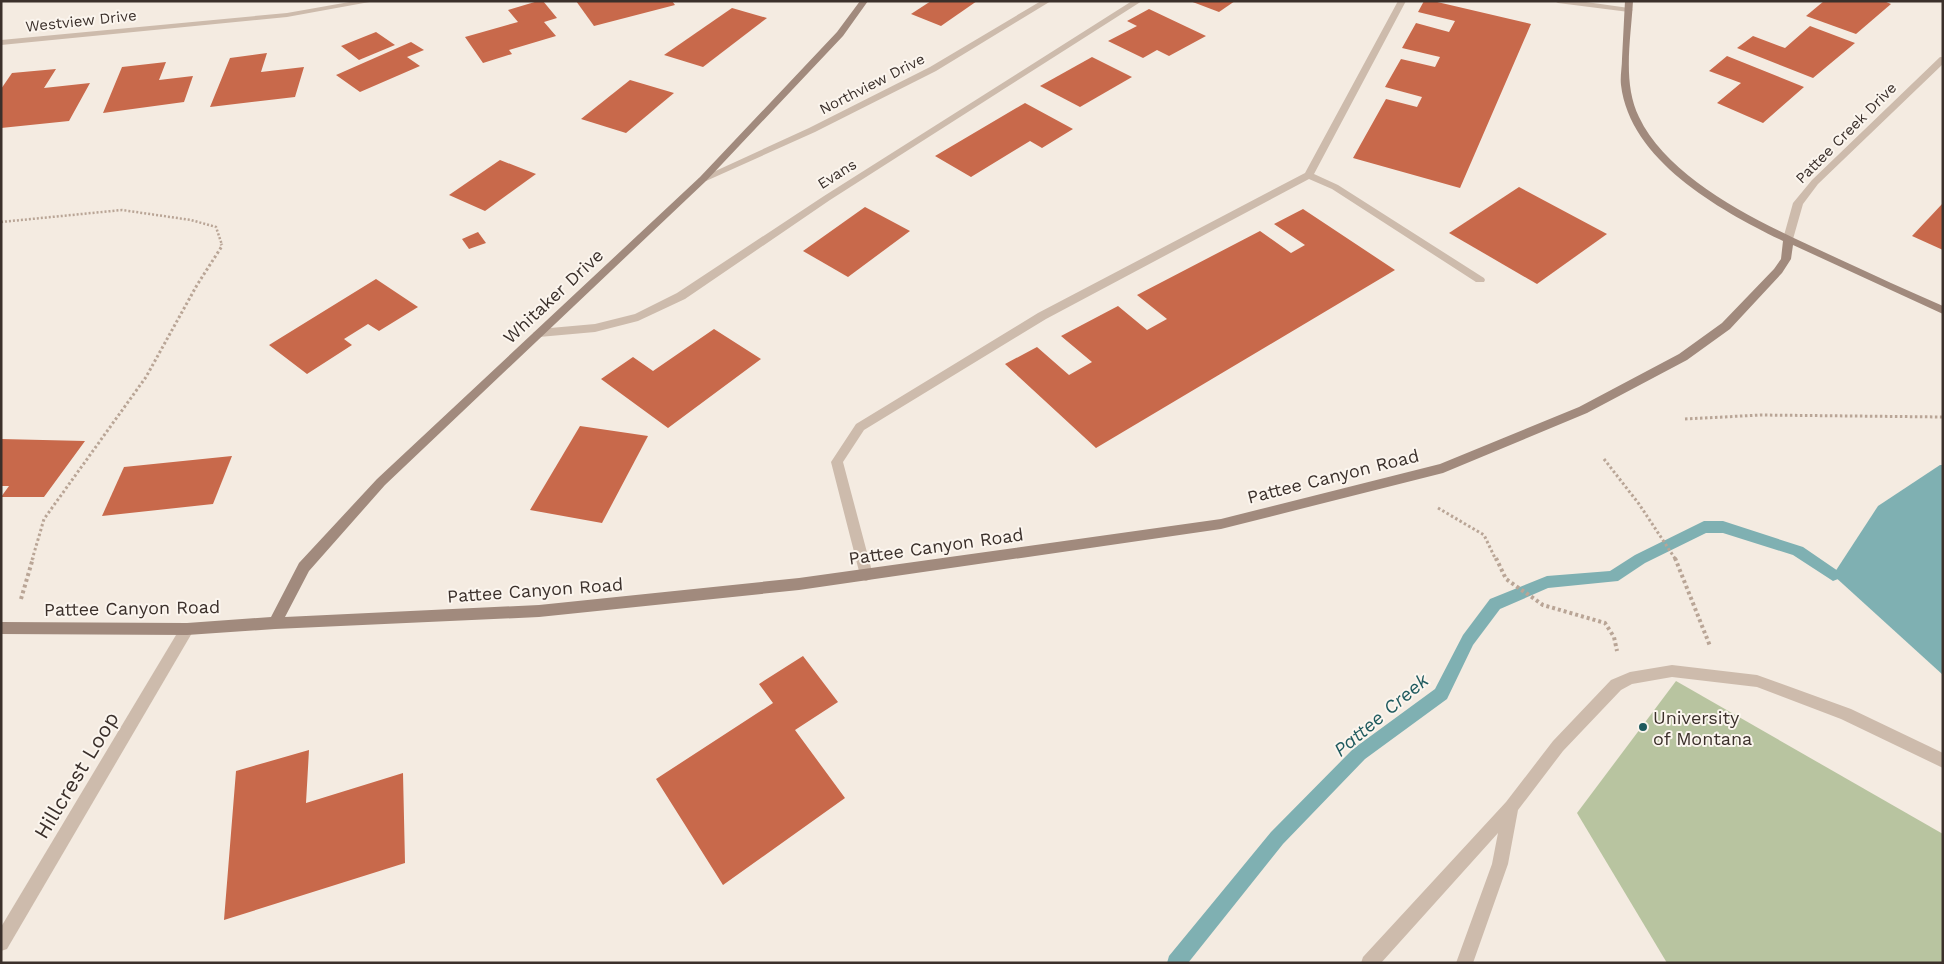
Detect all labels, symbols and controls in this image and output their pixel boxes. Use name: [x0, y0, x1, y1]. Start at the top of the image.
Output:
street label: Westview Drive: [25, 6, 137, 36]
street label: Northview Drive: [816, 50, 928, 118]
street label: Pattee Creek Drive: [1792, 79, 1900, 187]
street label: Evans: [814, 155, 860, 193]
street label: Whitaker Drive: [499, 244, 607, 348]
street label: Pattee Canyon Road: [1245, 444, 1421, 508]
street label: Pattee Canyon Road: [847, 523, 1025, 569]
street label: Pattee Canyon Road: [446, 573, 624, 607]
street label: Pattee Canyon Road: [44, 596, 220, 620]
water label: Pattee Creek: [1329, 668, 1434, 761]
street label: Hillcrest Loop: [28, 707, 124, 843]
place label: University of Montana: [1653, 707, 1752, 749]
marker: University of Montana: [1637, 721, 1649, 733]

